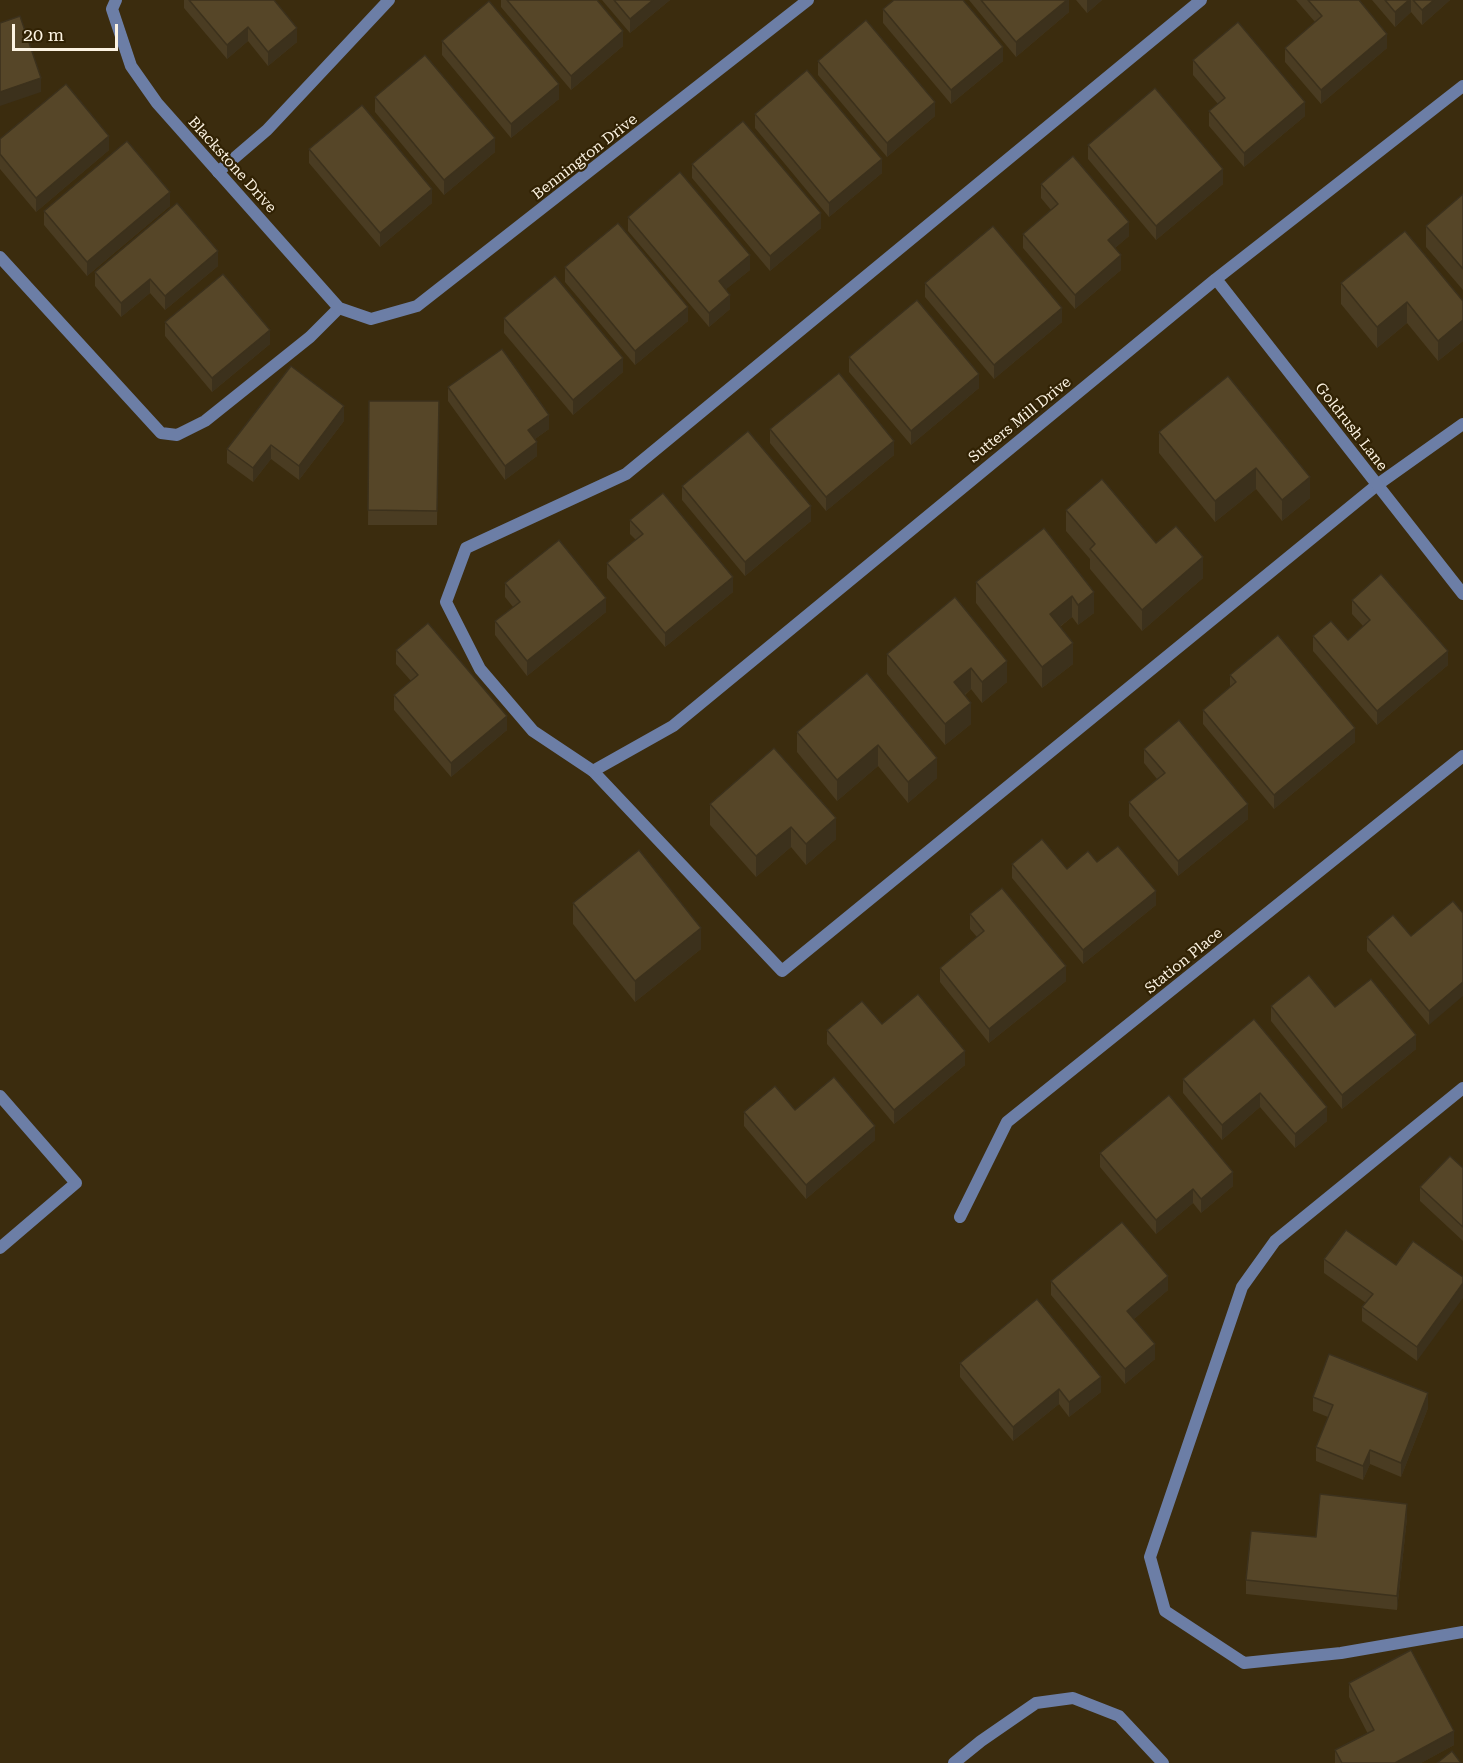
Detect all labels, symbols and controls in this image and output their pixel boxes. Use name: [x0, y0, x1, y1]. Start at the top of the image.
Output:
scale bar: [15, 12, 122, 50]
text: 20 m: [23, 24, 64, 45]
street label: Bennington Drive: [529, 110, 641, 204]
street label: Blackstone Drive: [184, 113, 280, 217]
street label: Sutters Mill Drive: [965, 373, 1075, 467]
street label: Goldrush Lane: [1311, 379, 1391, 475]
street label: Station Place: [1142, 924, 1226, 998]

